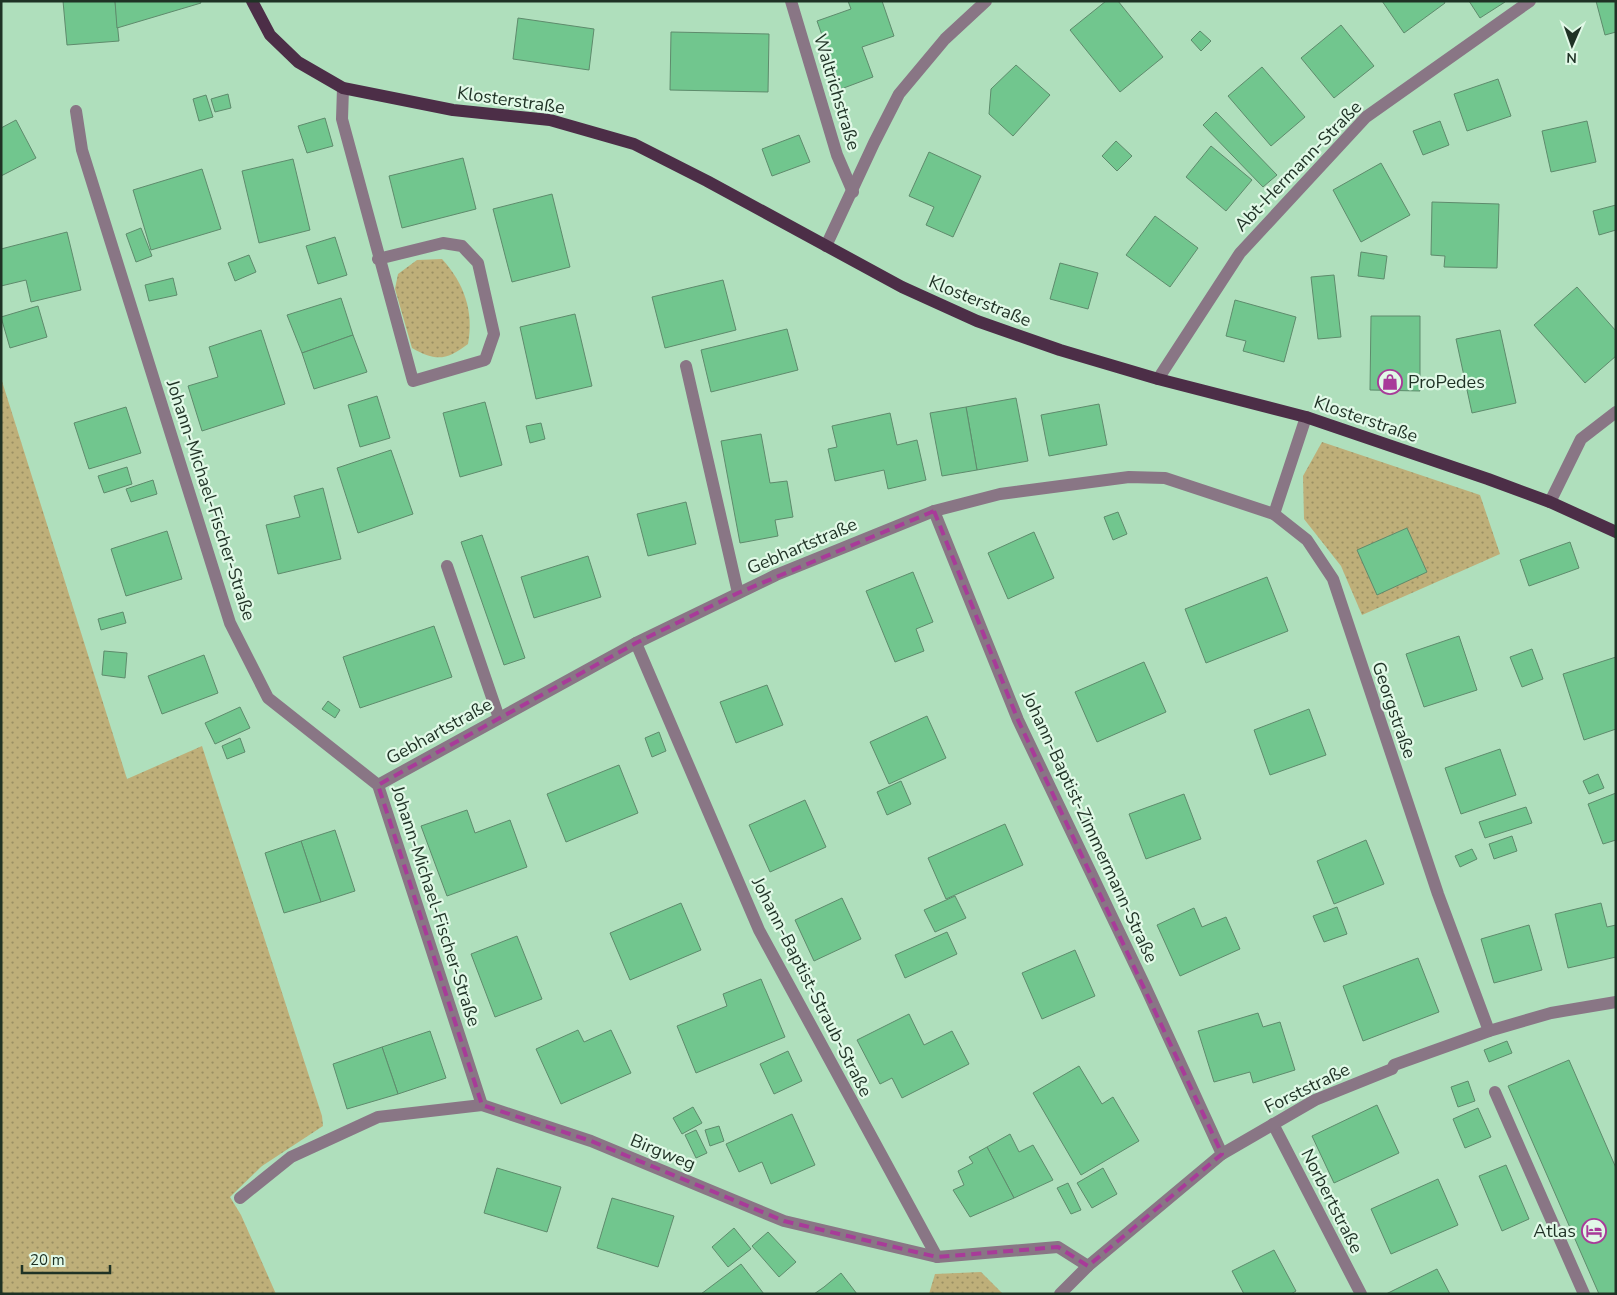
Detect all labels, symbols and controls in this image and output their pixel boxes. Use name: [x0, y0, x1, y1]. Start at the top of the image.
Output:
north arrow: [1547, 20, 1597, 70]
street label: Waltrichstraße: [808, 31, 866, 153]
text: N: [1566, 48, 1577, 67]
street label: Klosterstraße: [456, 81, 566, 119]
street label: Abt-Hermann-Straße: [1229, 95, 1367, 237]
street label: Klosterstraße: [925, 270, 1035, 332]
shop icon: ProPedes: [1377, 369, 1403, 395]
place label: ProPedes: [1408, 370, 1485, 394]
street label: Johann-Michael-Fischer-Straße: [160, 376, 261, 623]
street label: Klosterstraße: [1311, 390, 1421, 448]
street label: Gebhartstraße: [743, 512, 861, 580]
street label: Georgstraße: [1366, 658, 1422, 762]
street label: Johann-Baptist-Zimmermann-Straße: [1016, 687, 1164, 967]
street label: Gebhartstraße: [382, 692, 496, 770]
street label: Johann-Michael-Fischer-Straße: [385, 782, 486, 1029]
street label: Johann-Baptist-Straub-Straße: [746, 872, 878, 1101]
street label: Forststraße: [1260, 1057, 1354, 1119]
street label: Birgweg: [627, 1128, 699, 1176]
street label: Norbertstraße: [1295, 1145, 1369, 1257]
hotel icon: Atlas: [1581, 1218, 1607, 1244]
place label: Atlas: [1533, 1219, 1576, 1243]
scale bar: [22, 1242, 110, 1274]
text: 20 m: [30, 1250, 65, 1270]

